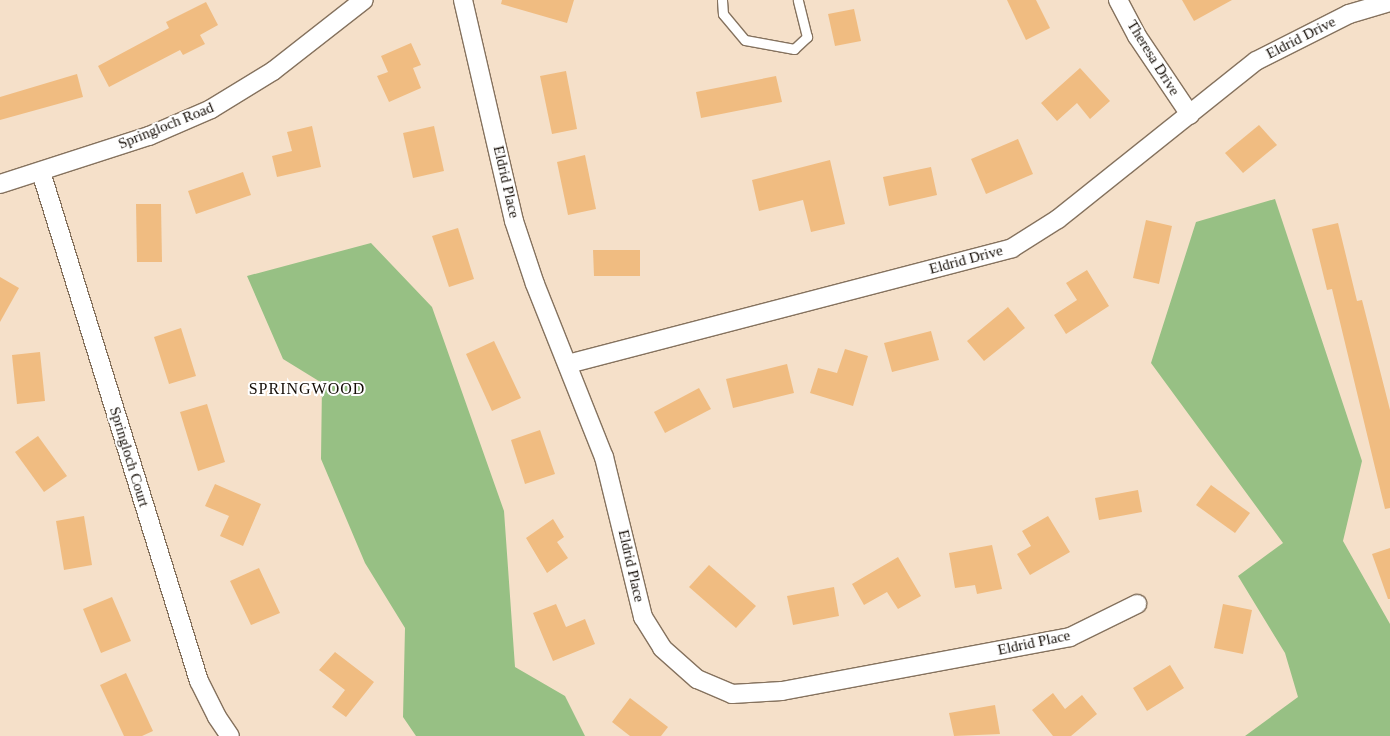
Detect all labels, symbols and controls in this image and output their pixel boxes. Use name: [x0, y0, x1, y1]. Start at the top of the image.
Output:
street label: Eldrid Drive: [1263, 13, 1339, 63]
street label: Theresa Drive: [1123, 17, 1183, 99]
street label: Springloch Road: [116, 99, 216, 153]
street label: Eldrid Place: [489, 144, 523, 220]
street label: Eldrid Drive: [927, 242, 1005, 278]
district label: SPRINGWOOD: [247, 379, 367, 399]
street label: Springloch Court: [105, 405, 153, 509]
street label: Eldrid Place: [614, 528, 648, 604]
street label: Eldrid Place: [996, 627, 1072, 659]

